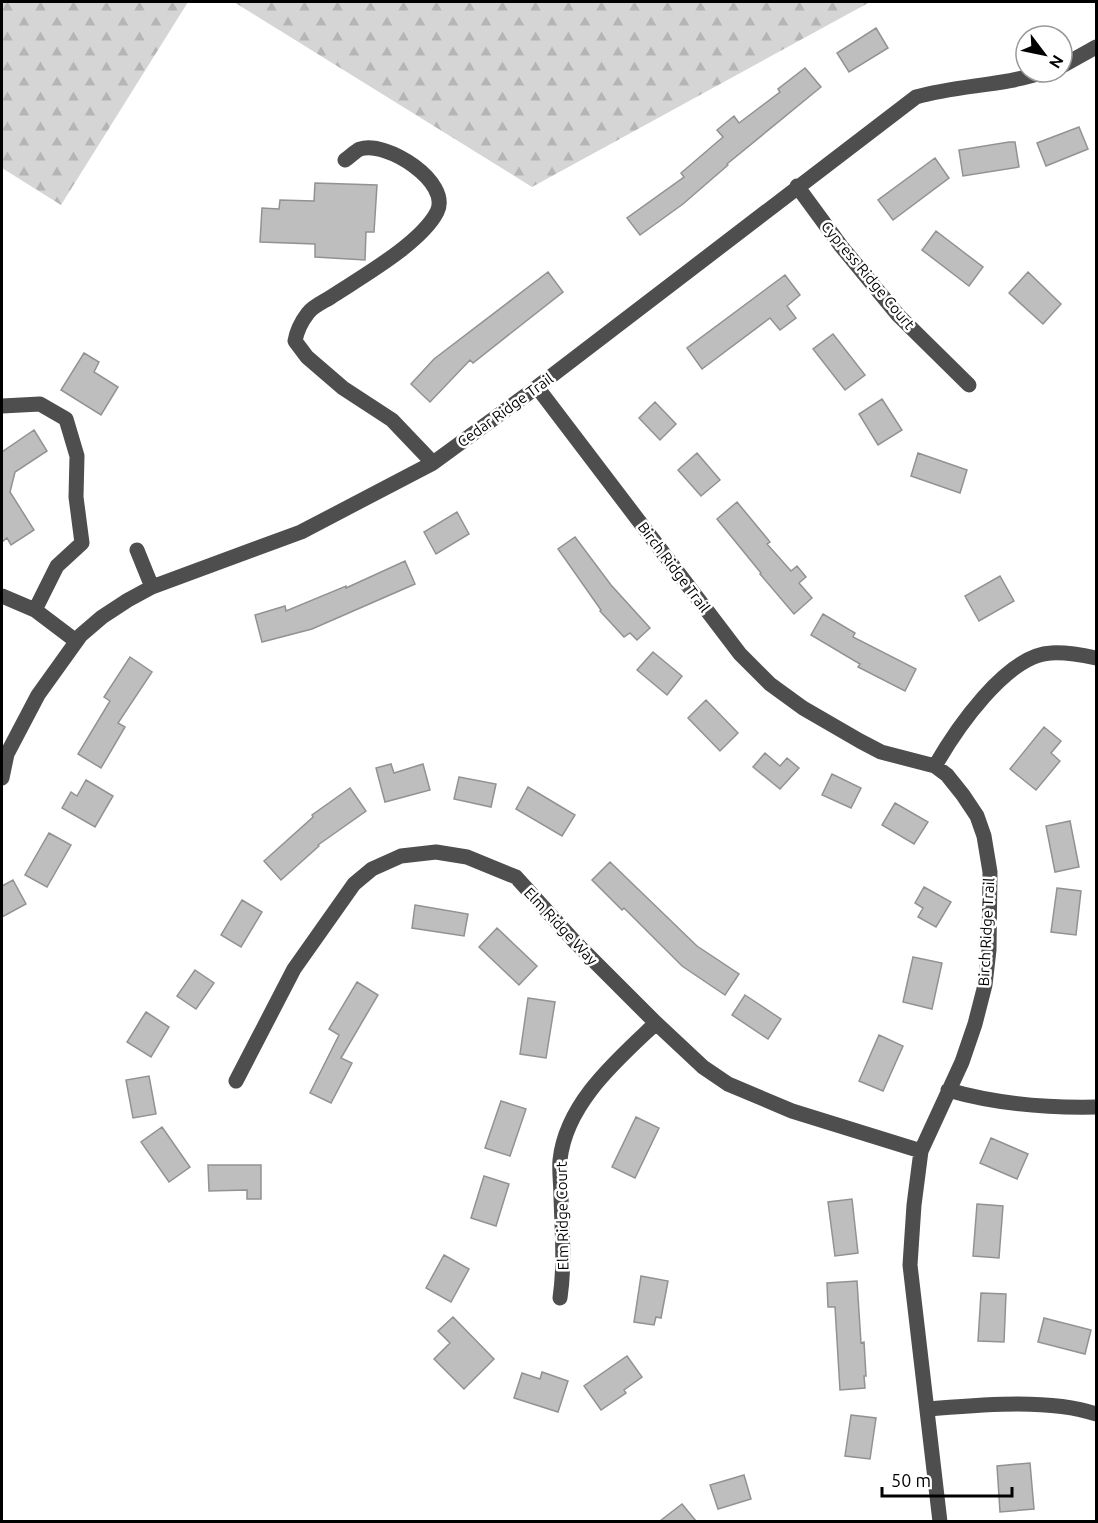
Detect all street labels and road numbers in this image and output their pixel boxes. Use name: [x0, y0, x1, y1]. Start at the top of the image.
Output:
street label: Cypress Ridge Court: [818, 218, 918, 333]
street label: Cedar Ridge Trail: [454, 370, 556, 450]
street label: Birch Ridge Trail: [634, 518, 714, 616]
street label: Birch Ridge Trail: [975, 877, 997, 987]
street label: Elm Ridge Way: [521, 884, 601, 968]
street label: Elm Ridge Court: [553, 1161, 571, 1271]

